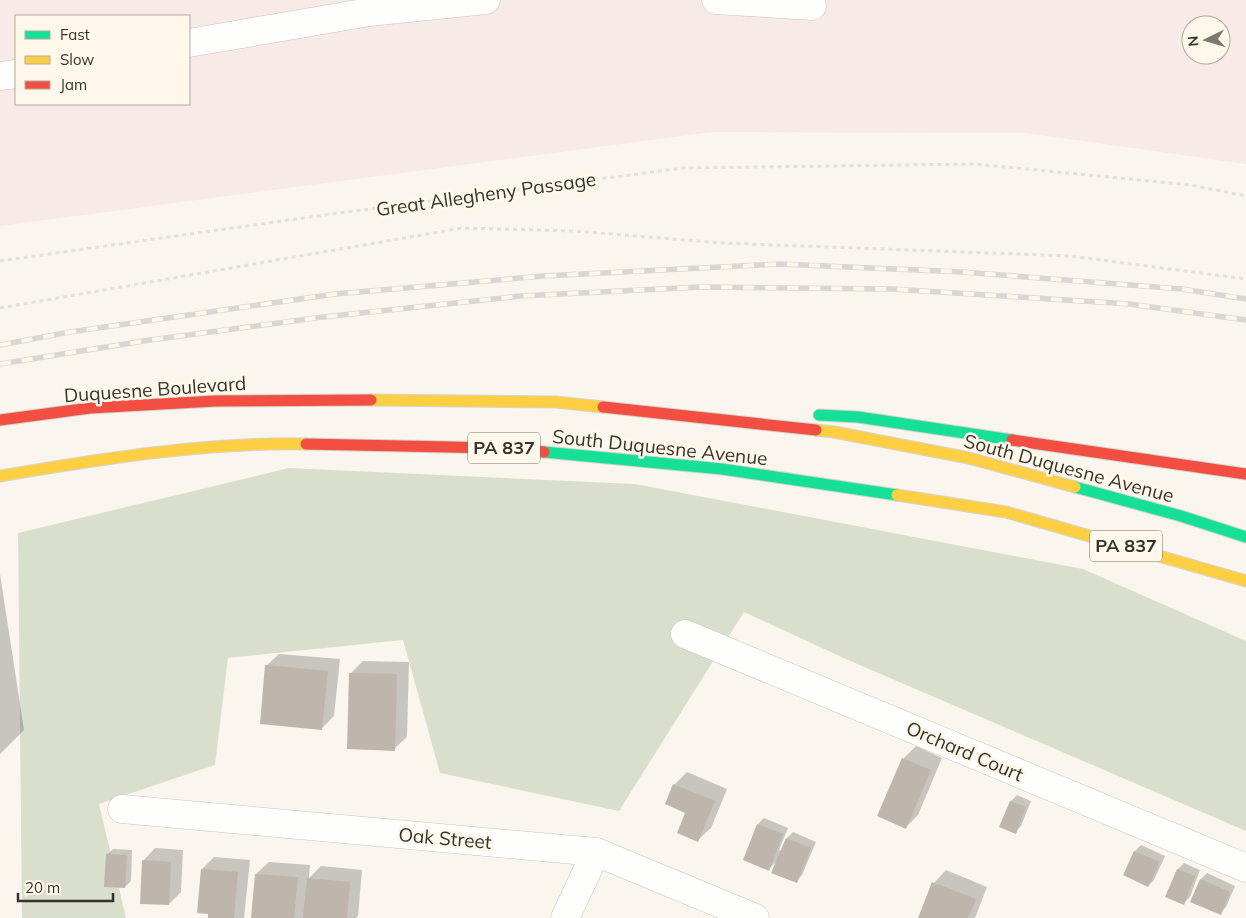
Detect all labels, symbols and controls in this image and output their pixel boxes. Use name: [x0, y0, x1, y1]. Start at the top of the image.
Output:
legend: [15, 15, 190, 105]
north arrow: [1181, 15, 1231, 65]
text: Fast: [60, 25, 90, 44]
text: N: [1184, 35, 1202, 47]
text: Slow: [60, 50, 94, 69]
text: Jam: [60, 75, 87, 94]
street label: Great Allegheny Passage: [375, 167, 597, 221]
street label: Duquesne Boulevard: [63, 371, 247, 407]
street label: South Duquesne Avenue: [551, 424, 769, 470]
street label: South Duquesne Avenue: [961, 428, 1177, 508]
road number: PA 837: [468, 432, 540, 463]
road number: PA 837: [1090, 530, 1162, 562]
street label: Orchard Court: [903, 716, 1027, 787]
street label: Oak Street: [397, 822, 493, 854]
scale bar: [18, 870, 112, 902]
text: 20 m: [25, 878, 60, 897]

